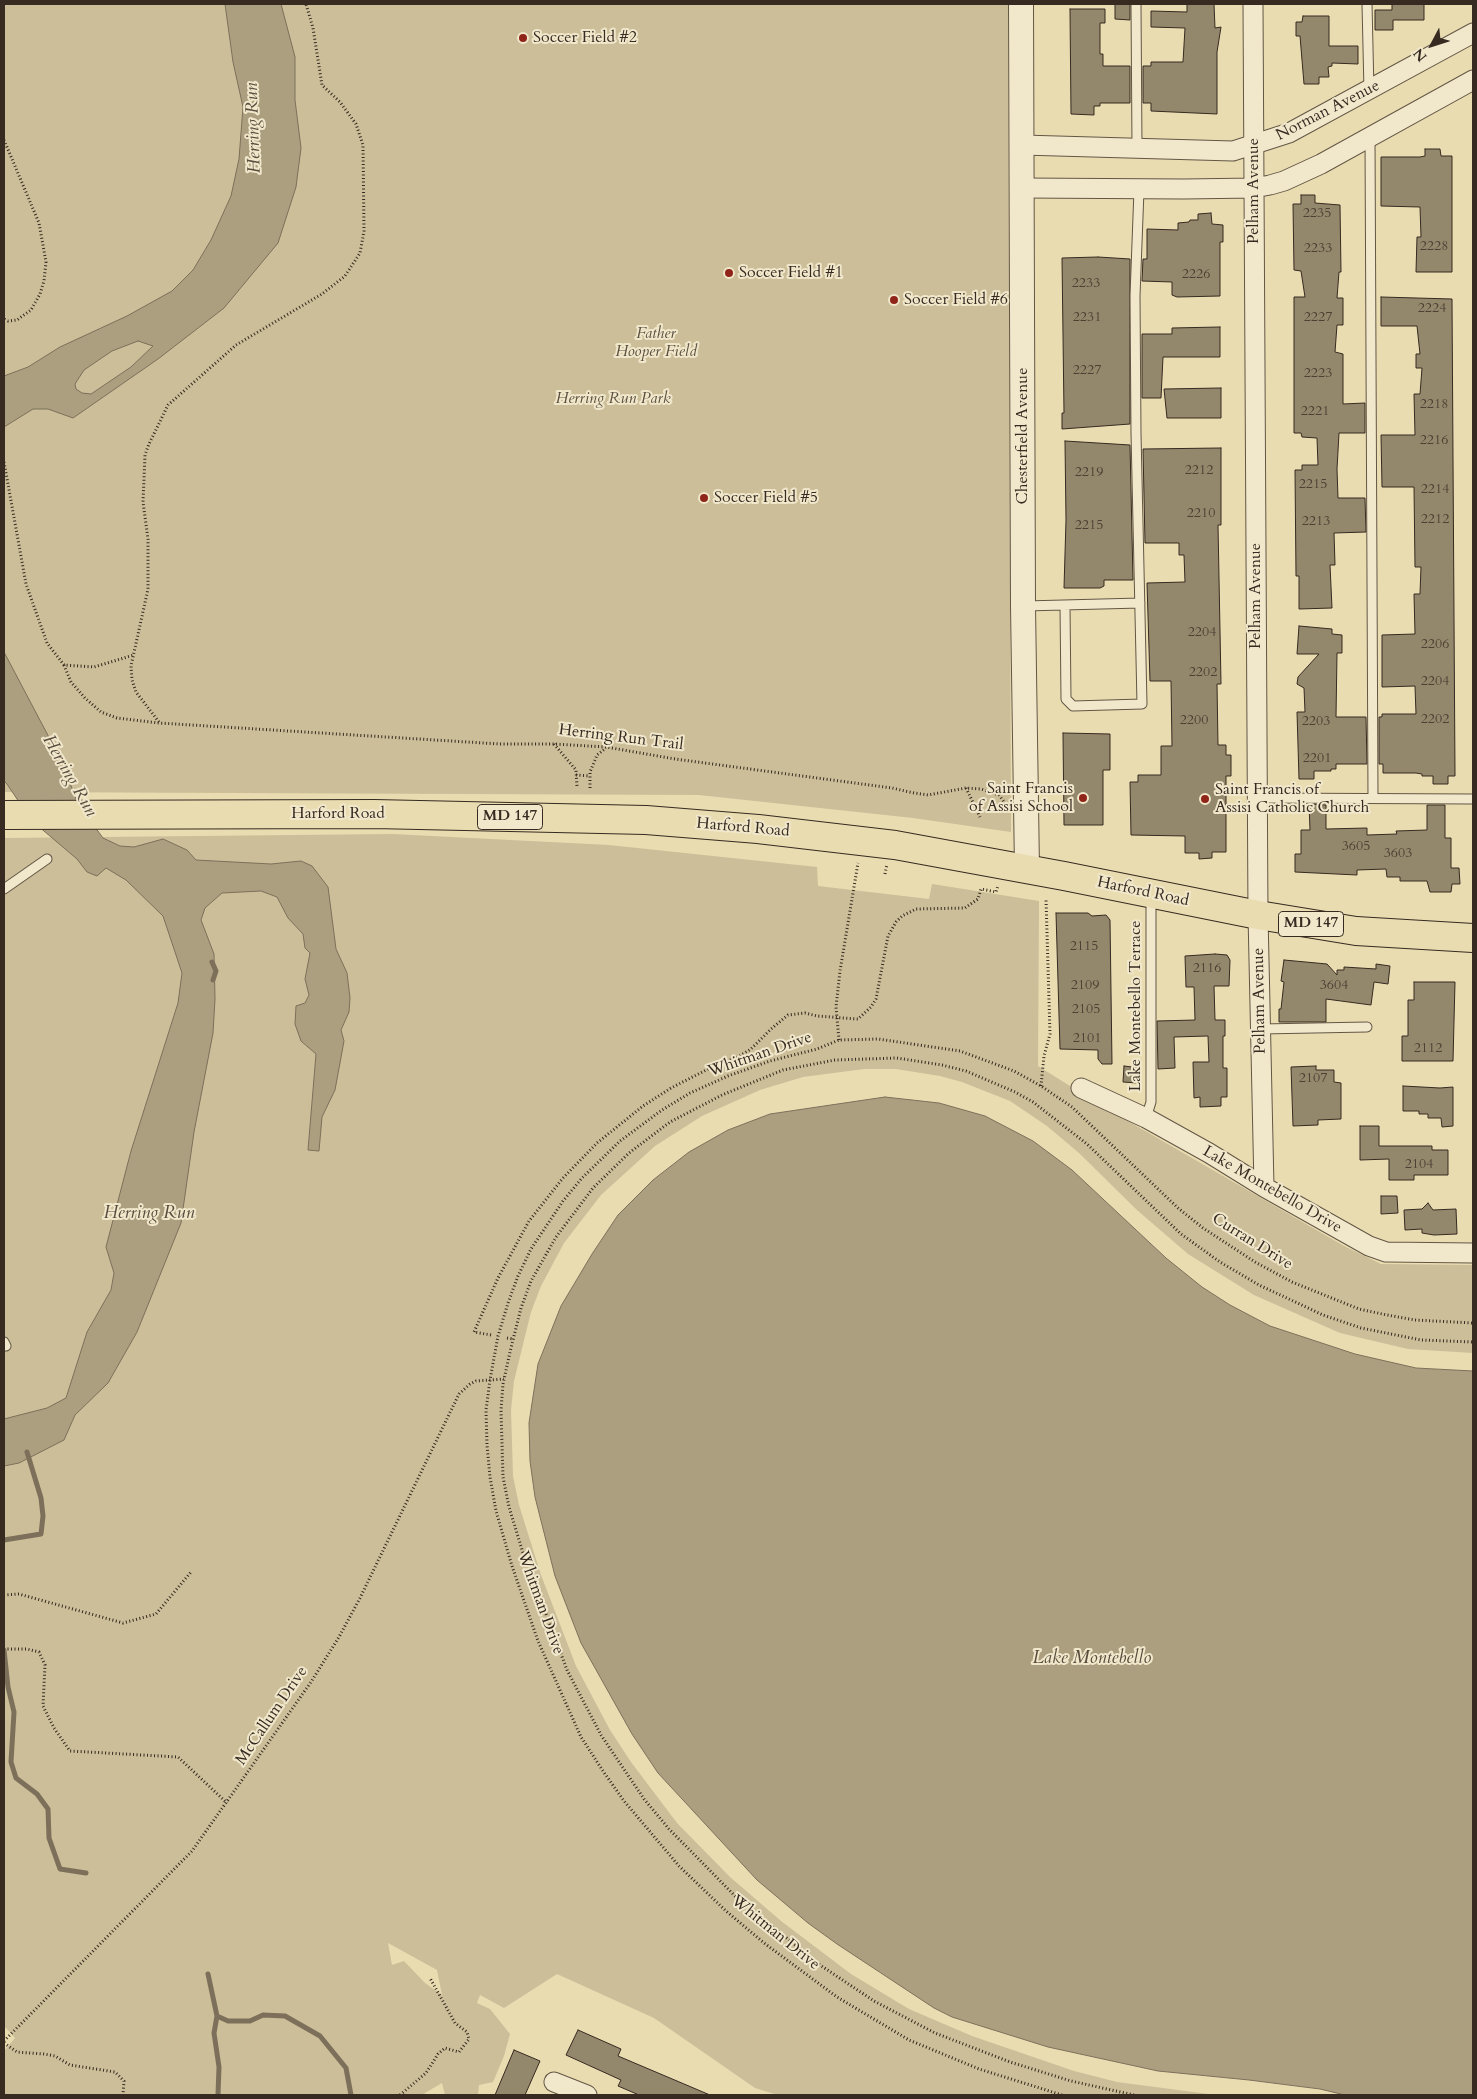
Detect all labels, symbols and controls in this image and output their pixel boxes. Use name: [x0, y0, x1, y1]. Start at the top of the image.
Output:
north arrow: [1407, 20, 1457, 70]
place label: Soccer Field #2: [533, 28, 637, 48]
marker: Soccer Field #2: [517, 32, 529, 44]
text: N: [1409, 44, 1431, 66]
street label: Norman Avenue: [1273, 77, 1383, 145]
water label: Herring Run: [242, 82, 266, 174]
street label: Pelham Avenue: [1244, 138, 1264, 244]
house number: 2235: [1303, 206, 1331, 222]
house number: 2228: [1420, 239, 1448, 255]
house number: 2233: [1304, 241, 1332, 257]
place label: Soccer Field #1: [739, 263, 843, 283]
marker: Soccer Field #1: [723, 267, 735, 279]
house number: 2226: [1182, 267, 1210, 283]
house number: 2233: [1072, 276, 1100, 292]
place label: Soccer Field #6: [904, 290, 1008, 310]
marker: Soccer Field #6: [888, 294, 900, 306]
house number: 2224: [1418, 301, 1446, 317]
house number: 2231: [1073, 310, 1101, 326]
house number: 2227: [1304, 310, 1332, 326]
park label: Father Hooper Field: [615, 324, 697, 362]
house number: 2227: [1073, 363, 1101, 379]
house number: 2223: [1304, 366, 1332, 382]
street label: Chesterfield Avenue: [1013, 368, 1033, 504]
park label: Herring Run Park: [555, 389, 671, 409]
house number: 2218: [1420, 397, 1448, 413]
house number: 2221: [1301, 404, 1329, 420]
house number: 2216: [1420, 433, 1448, 449]
house number: 2212: [1185, 463, 1213, 479]
house number: 2219: [1075, 465, 1103, 481]
house number: 2215: [1299, 477, 1327, 493]
house number: 2214: [1421, 482, 1449, 498]
place label: Soccer Field #5: [714, 488, 818, 508]
marker: Soccer Field #5: [698, 492, 710, 504]
house number: 2210: [1187, 506, 1215, 522]
house number: 2212: [1421, 512, 1449, 528]
house number: 2213: [1302, 514, 1330, 530]
house number: 2215: [1075, 518, 1103, 534]
street label: Pelham Avenue: [1246, 543, 1266, 649]
house number: 2204: [1188, 625, 1216, 641]
house number: 2206: [1421, 637, 1449, 653]
house number: 2202: [1189, 665, 1217, 681]
house number: 2204: [1421, 674, 1449, 690]
house number: 2202: [1421, 712, 1449, 728]
house number: 2200: [1180, 713, 1208, 729]
house number: 2203: [1302, 714, 1330, 730]
street label: Herring Run Trail: [558, 721, 684, 755]
water label: Herring Run: [37, 731, 101, 821]
house number: 2201: [1303, 751, 1331, 767]
place label: Saint Francis of Assisi School: [969, 779, 1073, 817]
place label: Saint Francis of Assisi Catholic Church: [1215, 780, 1369, 818]
marker: Saint Francis of Assisi School: [1077, 792, 1089, 804]
marker: Saint Francis of Assisi Catholic Church: [1199, 793, 1211, 805]
street label: Harford Road: [291, 804, 385, 824]
road number: MD 147: [478, 804, 542, 830]
street label: Harford Road: [696, 814, 790, 842]
house number: 3605: [1342, 839, 1370, 855]
house number: 3603: [1384, 846, 1412, 862]
street label: Harford Road: [1095, 873, 1191, 911]
road number: MD 147: [1278, 912, 1344, 936]
street label: Lake Montebello Terrace: [1126, 921, 1146, 1091]
house number: 2115: [1070, 939, 1098, 955]
street label: Pelham Avenue: [1249, 948, 1271, 1054]
house number: 2116: [1193, 961, 1221, 977]
house number: 2109: [1071, 978, 1099, 994]
house number: 3604: [1320, 978, 1348, 994]
house number: 2105: [1072, 1002, 1100, 1018]
street label: Whitman Drive: [706, 1028, 814, 1082]
house number: 2101: [1073, 1031, 1101, 1047]
house number: 2112: [1414, 1041, 1442, 1057]
house number: 2107: [1299, 1071, 1327, 1087]
street label: Lake Montebello Drive: [1199, 1142, 1345, 1238]
house number: 2104: [1405, 1157, 1433, 1173]
water label: Herring Run: [104, 1203, 194, 1225]
street label: Curran Drive: [1208, 1210, 1296, 1274]
street label: Whitman Drive: [512, 1549, 568, 1657]
water label: Lake Montebello: [1033, 1648, 1151, 1670]
street label: McCallum Drive: [232, 1663, 312, 1769]
street label: Whitman Drive: [727, 1891, 823, 1975]

